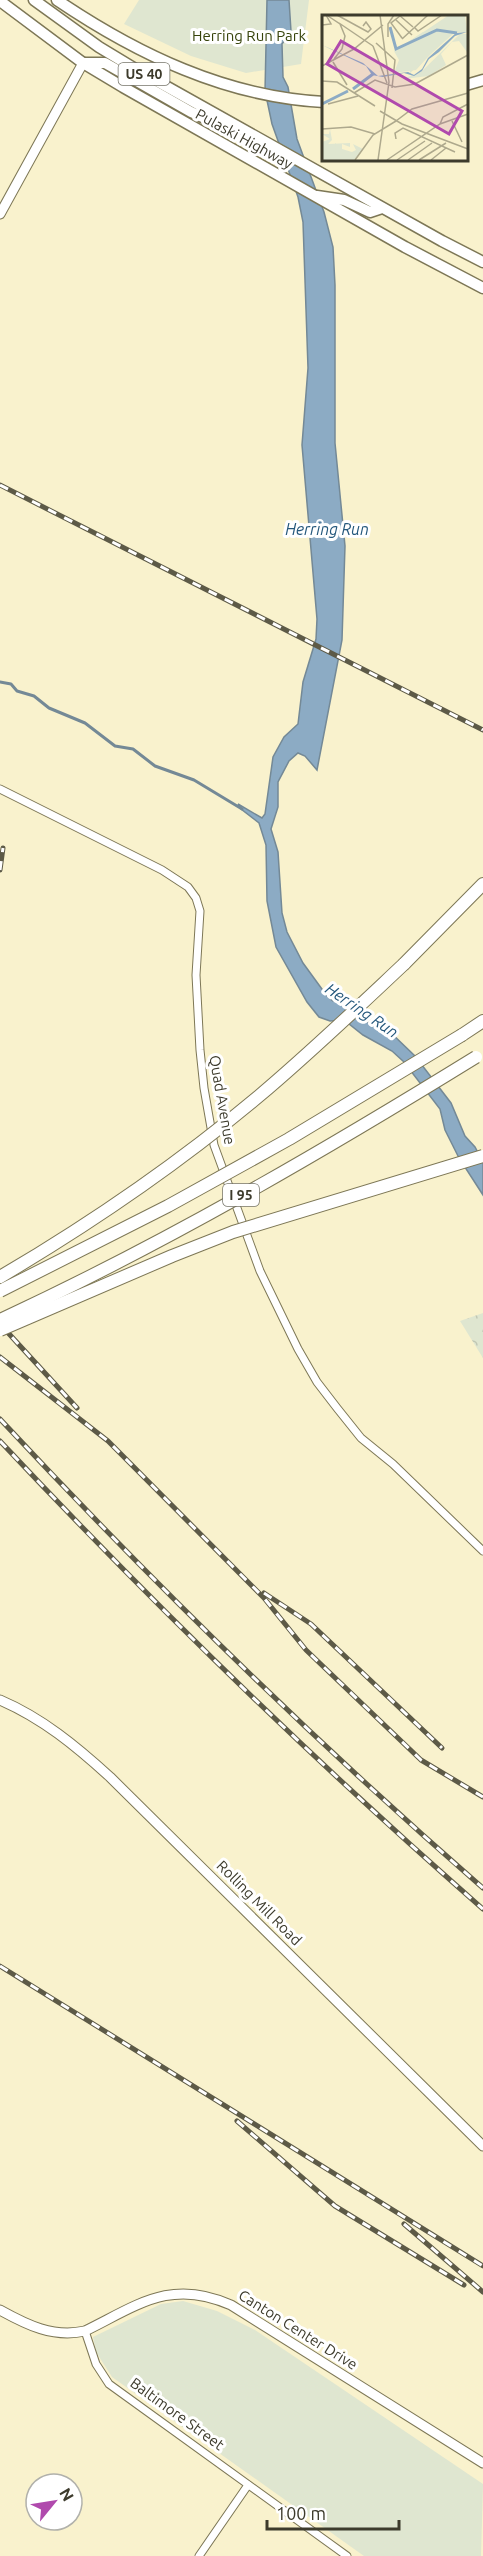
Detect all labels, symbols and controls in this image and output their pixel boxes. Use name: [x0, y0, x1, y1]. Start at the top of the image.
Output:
inset map: [322, 15, 468, 160]
park label: Herring Run Park: [192, 27, 306, 44]
road number: US 40: [118, 63, 170, 85]
street label: Pulaski Highway: [193, 105, 296, 172]
water label: Herring Run: [285, 520, 369, 538]
water label: Herring Run: [322, 979, 402, 1041]
street label: Quad Avenue: [206, 1054, 239, 1146]
road number: I 95: [223, 1184, 259, 1206]
street label: Rolling Mill Road: [213, 1857, 305, 1949]
street label: Canton Center Drive: [236, 2286, 361, 2373]
street label: Baltimore Street: [127, 2374, 228, 2453]
north arrow: [24, 2472, 84, 2532]
text: N: [56, 2485, 78, 2504]
scale bar: [267, 2493, 399, 2531]
text: 100 m: [276, 2503, 326, 2523]

